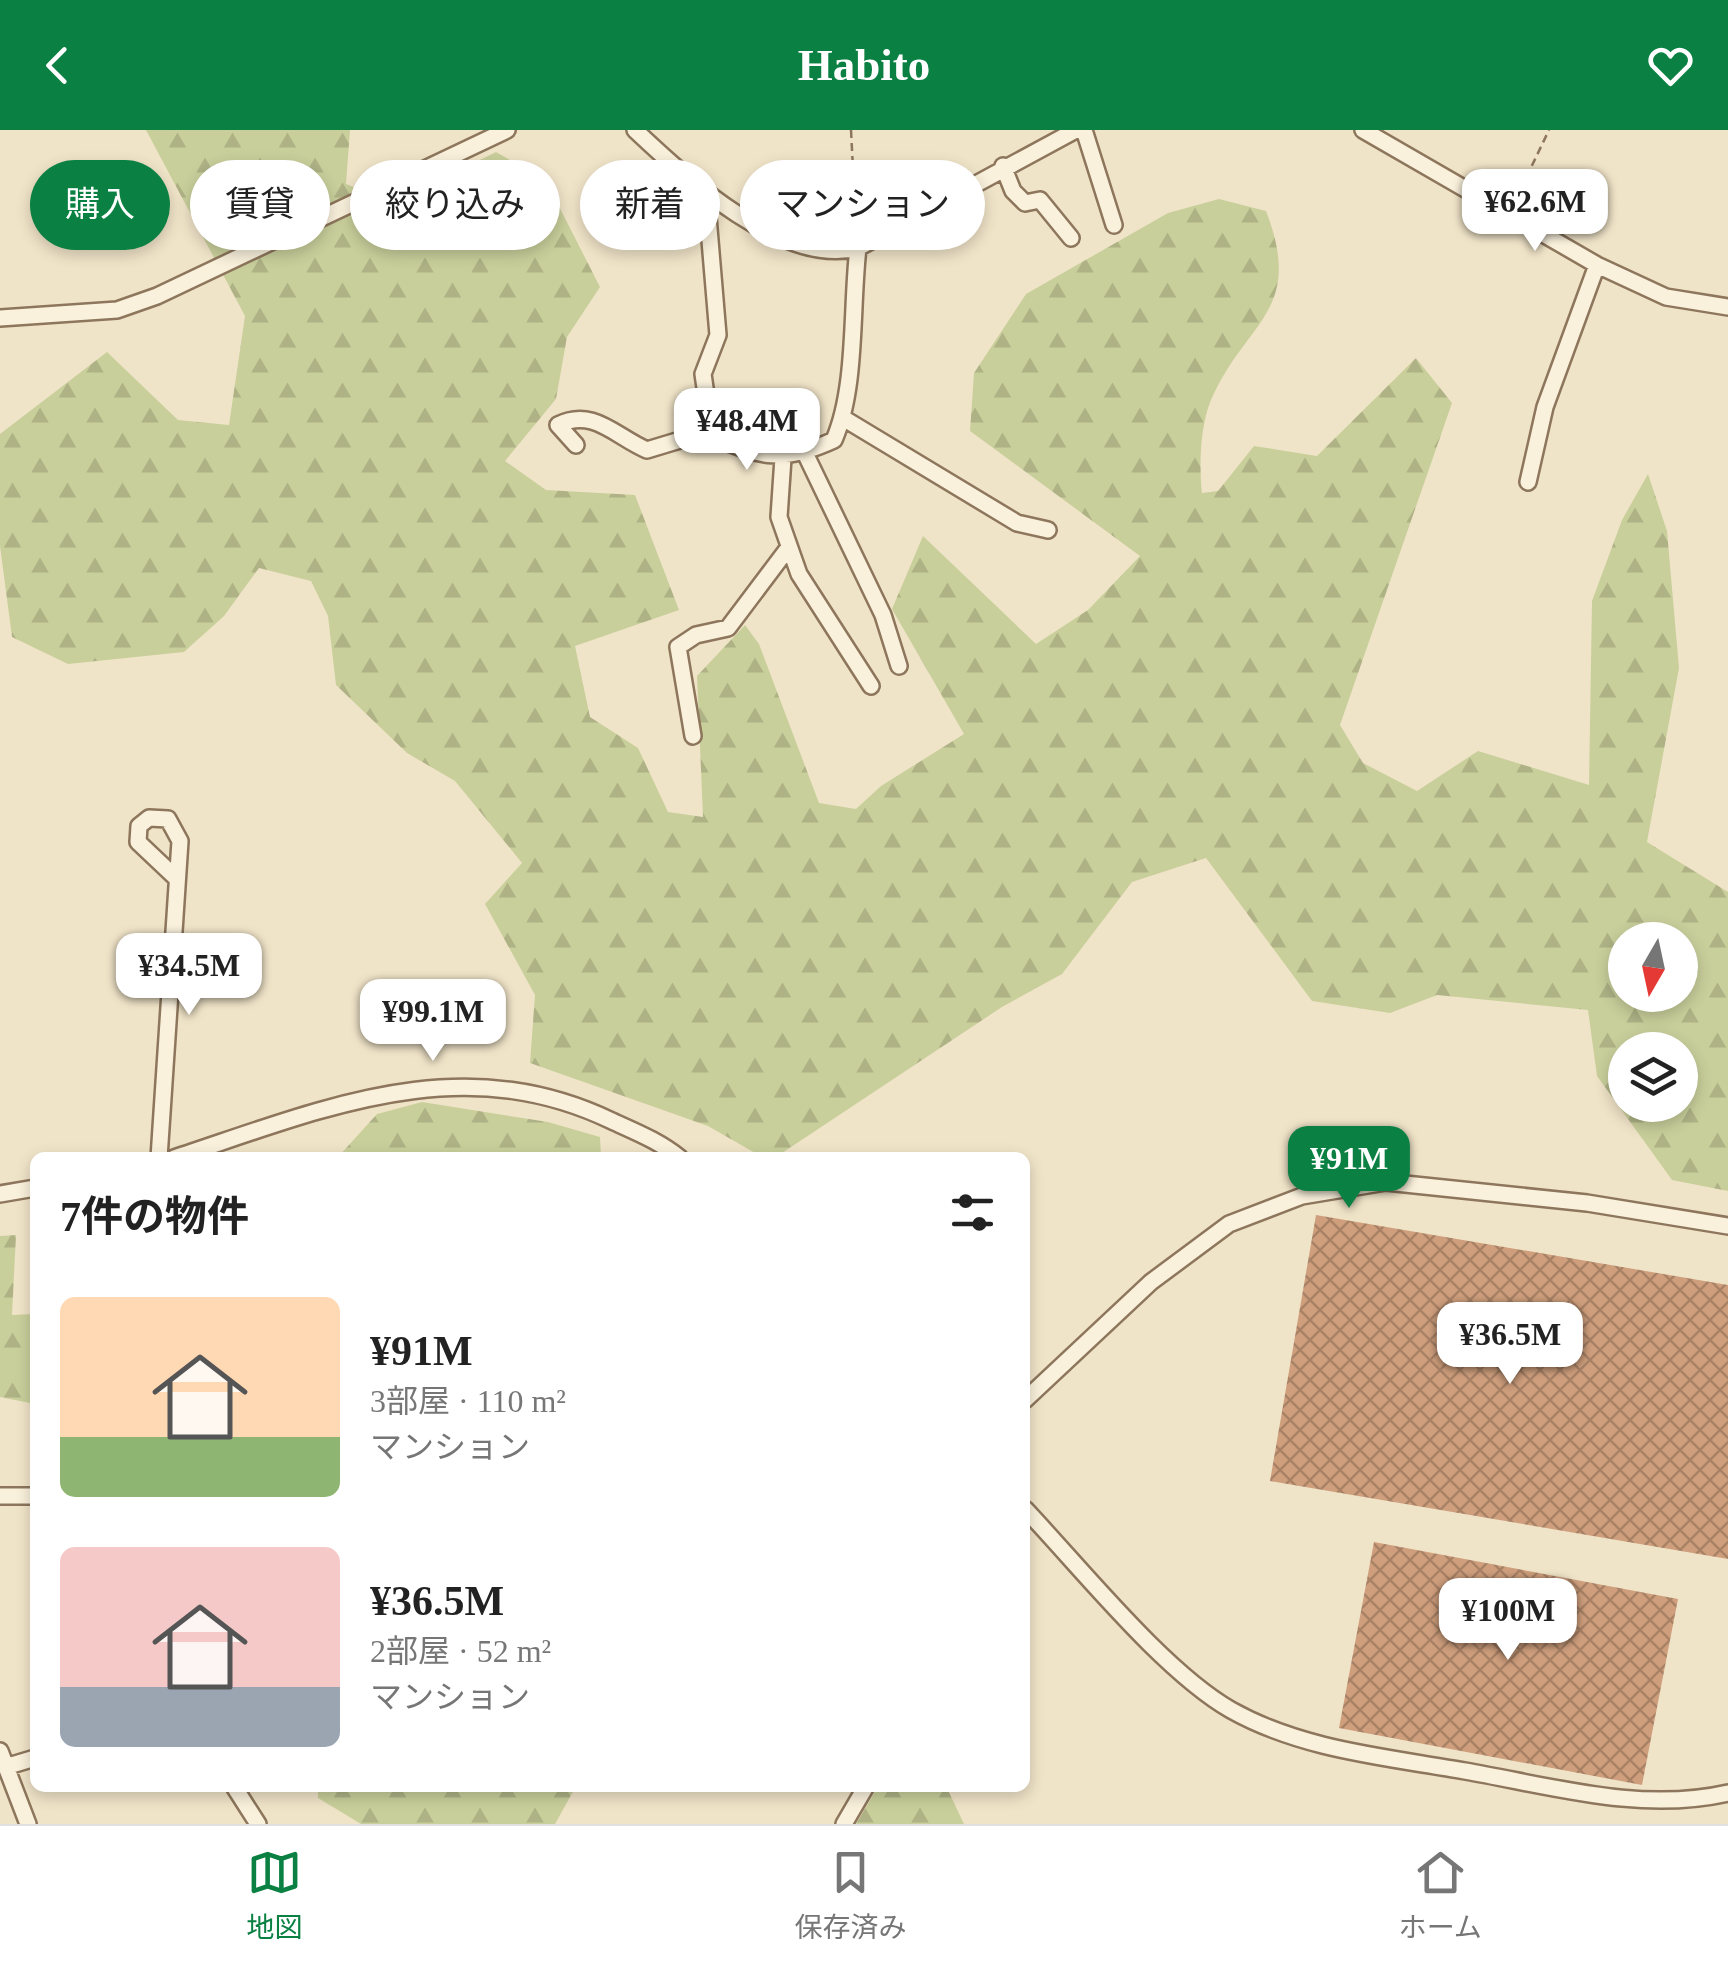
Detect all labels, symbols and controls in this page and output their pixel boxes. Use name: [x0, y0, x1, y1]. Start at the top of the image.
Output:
icon: back: [30, 38, 85, 93]
icon: heart: [1643, 38, 1698, 93]
text: Habito: [798, 40, 930, 90]
chip: 購入: [30, 160, 170, 250]
chip: 賃貸: [190, 160, 330, 250]
chip: 絞り込み: [350, 160, 560, 250]
chip: 新着: [580, 160, 720, 250]
chip: マンション: [740, 160, 985, 250]
pin: ¥62.6M: [1454, 169, 1616, 254]
text: ¥62.6M: [1484, 183, 1586, 219]
pin: ¥48.4M: [666, 388, 828, 473]
text: ¥48.4M: [696, 402, 798, 438]
north arrow: [1608, 922, 1698, 1012]
map controls: [1608, 922, 1698, 1122]
pin: ¥34.5M: [108, 933, 270, 1018]
text: ¥34.5M: [138, 947, 240, 983]
pin: ¥99.1M: [352, 979, 514, 1064]
text: ¥99.1M: [382, 993, 484, 1029]
button: layers: [1608, 1032, 1698, 1122]
pin: ¥91M: [1290, 1126, 1408, 1211]
text: ¥91M: [1310, 1140, 1388, 1176]
icon: filters: [945, 1185, 1000, 1240]
text: 7件の物件: [60, 1194, 249, 1240]
pin: ¥36.5M: [1429, 1302, 1591, 1387]
text: ¥36.5M: [1459, 1316, 1561, 1352]
text: ¥91M: [370, 1328, 473, 1374]
icon: home: [140, 1337, 260, 1457]
text: 3部屋 · 110 m²: [370, 1383, 566, 1419]
text: マンション: [370, 1429, 530, 1465]
text: ¥36.5M: [370, 1578, 504, 1624]
pin: ¥100M: [1438, 1578, 1578, 1663]
icon: home: [140, 1587, 260, 1707]
text: ¥100M: [1461, 1592, 1555, 1628]
text: 2部屋 · 52 m²: [370, 1633, 551, 1669]
text: マンション: [370, 1679, 530, 1715]
tab: 地図: [246, 1845, 302, 1945]
tab: 保存済み: [794, 1845, 906, 1945]
tab: ホーム: [1399, 1845, 1482, 1945]

